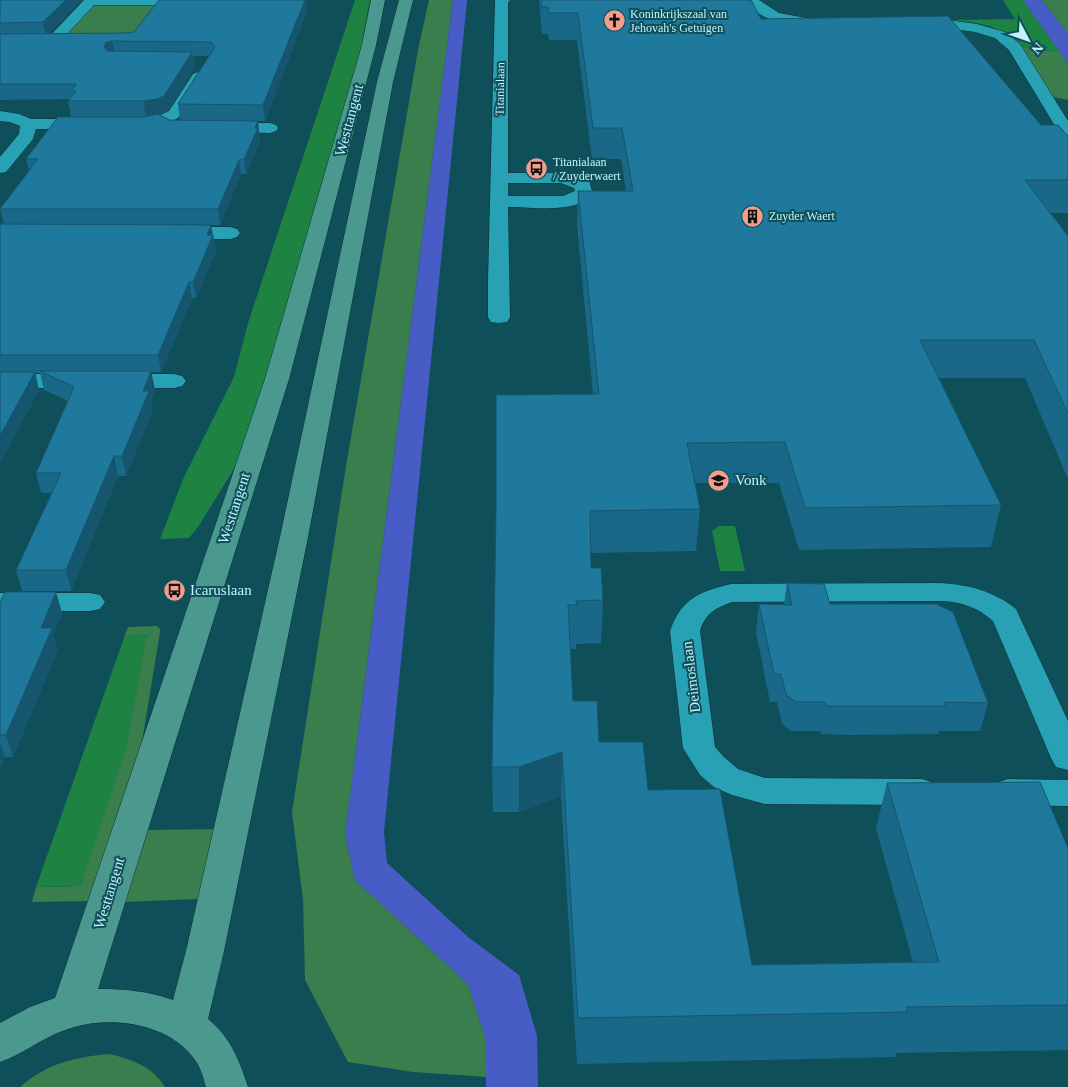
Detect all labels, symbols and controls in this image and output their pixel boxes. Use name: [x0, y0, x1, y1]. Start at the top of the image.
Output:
place label: Koninkrijkszaal van Jehovah's Getuigen: [630, 7, 727, 35]
church icon: Koninkrijkszaal van Jehovah's Getuigen: [602, 9, 626, 33]
north arrow: [1003, 15, 1053, 65]
text: N: [1028, 39, 1046, 57]
street label: Titanialaan: [493, 62, 507, 116]
street label: Westtangent: [332, 82, 366, 158]
place label: Titanialaan / Zuyderwaert: [553, 155, 621, 183]
bus stop icon: Titanialaan / Zuyderwaert: [525, 157, 549, 181]
building icon: Zuyder Waert: [741, 204, 765, 228]
place label: Zuyder Waert: [769, 209, 835, 223]
school or university icon: Vonk: [707, 468, 731, 492]
street label: Westtangent: [215, 470, 253, 546]
place label: Vonk: [735, 472, 767, 488]
bus stop icon: Icaruslaan: [162, 578, 186, 602]
place label: Icaruslaan: [190, 582, 252, 598]
street label: Deimoslaan: [679, 640, 703, 714]
street label: Westtangent: [91, 855, 128, 931]

